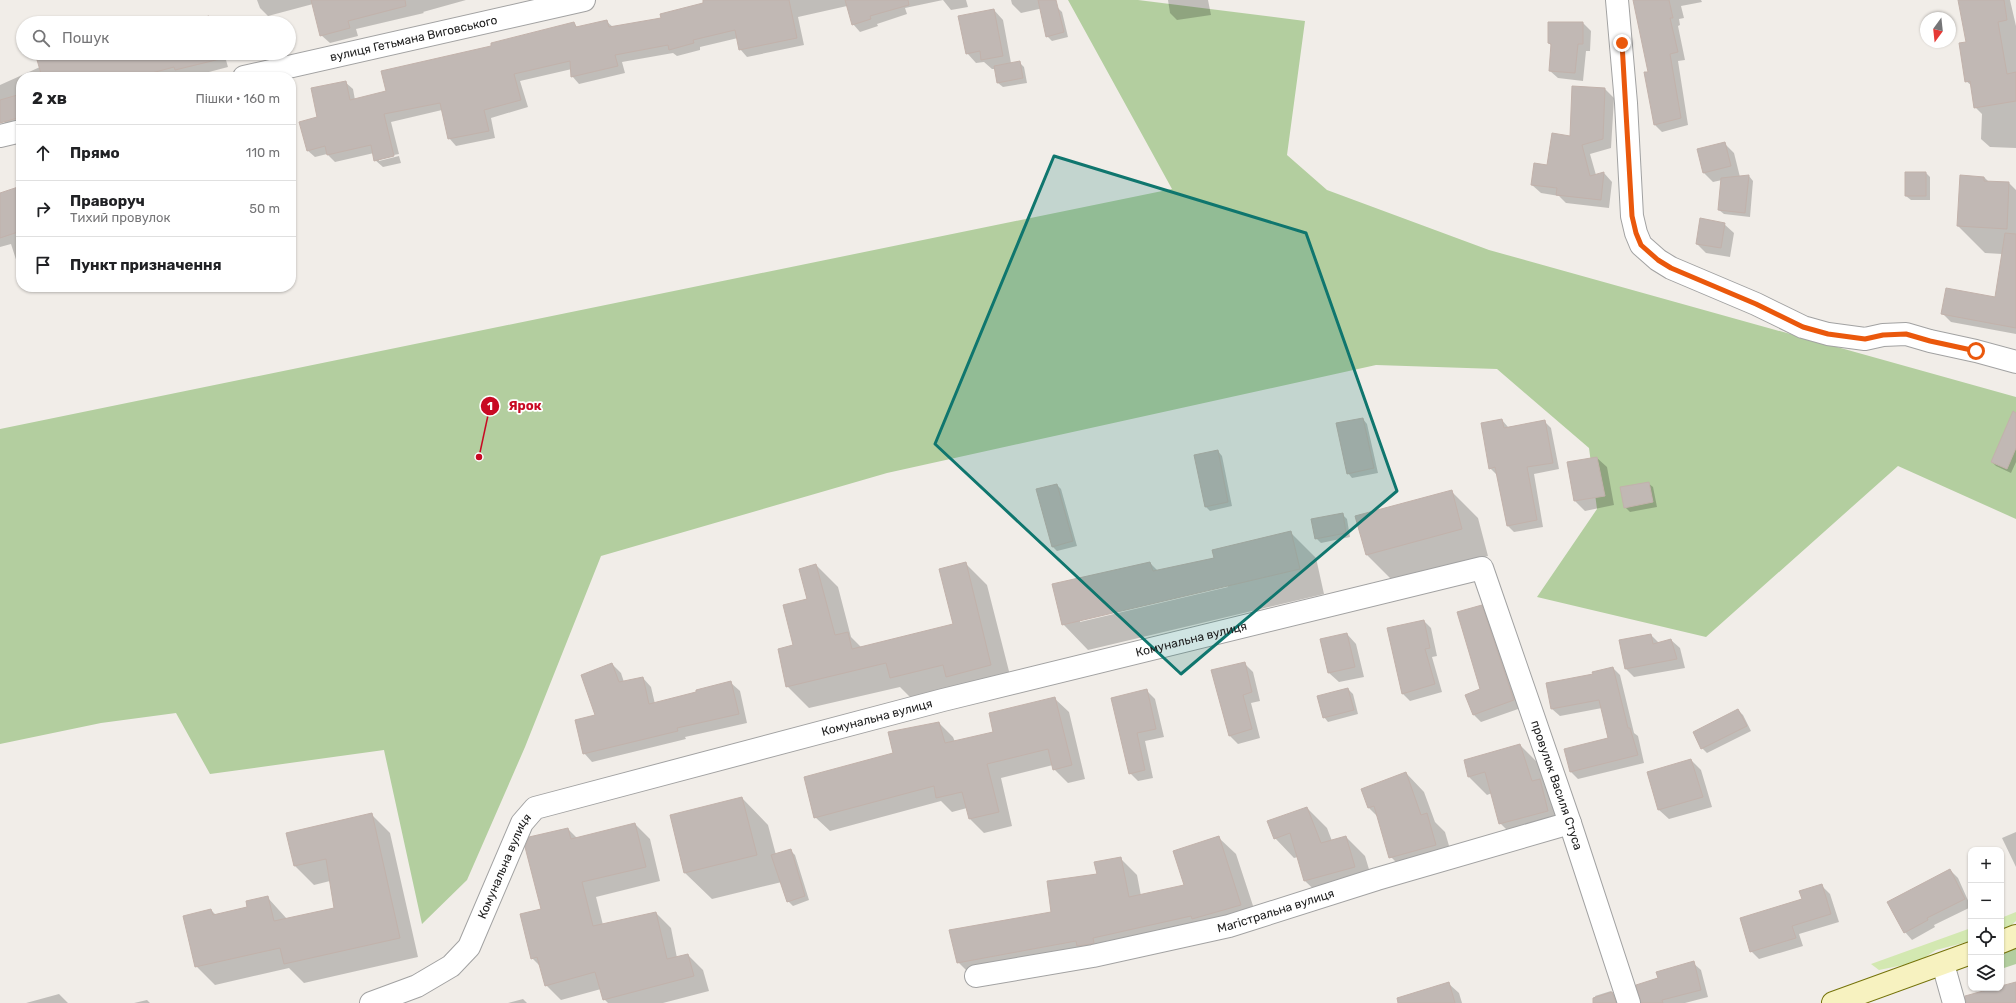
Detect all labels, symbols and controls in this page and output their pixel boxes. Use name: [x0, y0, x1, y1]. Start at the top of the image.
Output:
north arrow: [1920, 12, 1956, 48]
street label: вулиця Гетьмана Виговського: [329, 13, 499, 64]
search box: [16, 16, 296, 60]
icon: search: [30, 27, 52, 49]
text: Пошук: [62, 29, 109, 47]
route end: [1613, 34, 1631, 52]
text: 2 хв: [32, 88, 67, 108]
text: Пішки · 160 m: [195, 91, 280, 106]
icon: ahead: [32, 142, 54, 164]
text: Прямо: [70, 144, 120, 162]
text: 110 m: [246, 145, 280, 160]
text: Праворуч: [70, 192, 145, 210]
icon: right: [32, 198, 54, 220]
text: 50 m: [249, 201, 280, 216]
text: Тихий провулок: [70, 210, 170, 225]
icon: arrive: [32, 254, 54, 276]
text: Пункт призначення: [70, 256, 222, 274]
route start: [1967, 342, 1985, 360]
callout: Ярок: [480, 393, 550, 418]
text: Ярок: [508, 398, 542, 413]
text: 1: [487, 399, 493, 413]
street label: Комунальна вулиця: [1134, 619, 1248, 660]
street label: Комунальна вулиця: [820, 696, 934, 739]
street label: провулок Василя Стуса: [1528, 718, 1585, 852]
street label: Комунальна вулиця: [475, 810, 534, 921]
map controls: [1968, 847, 2004, 991]
button: +: [1968, 847, 2004, 883]
button: −: [1968, 883, 2004, 919]
street label: Магістральна вулиця: [1216, 886, 1336, 935]
button: locate: [1968, 919, 2004, 955]
button: layers: [1968, 955, 2004, 991]

